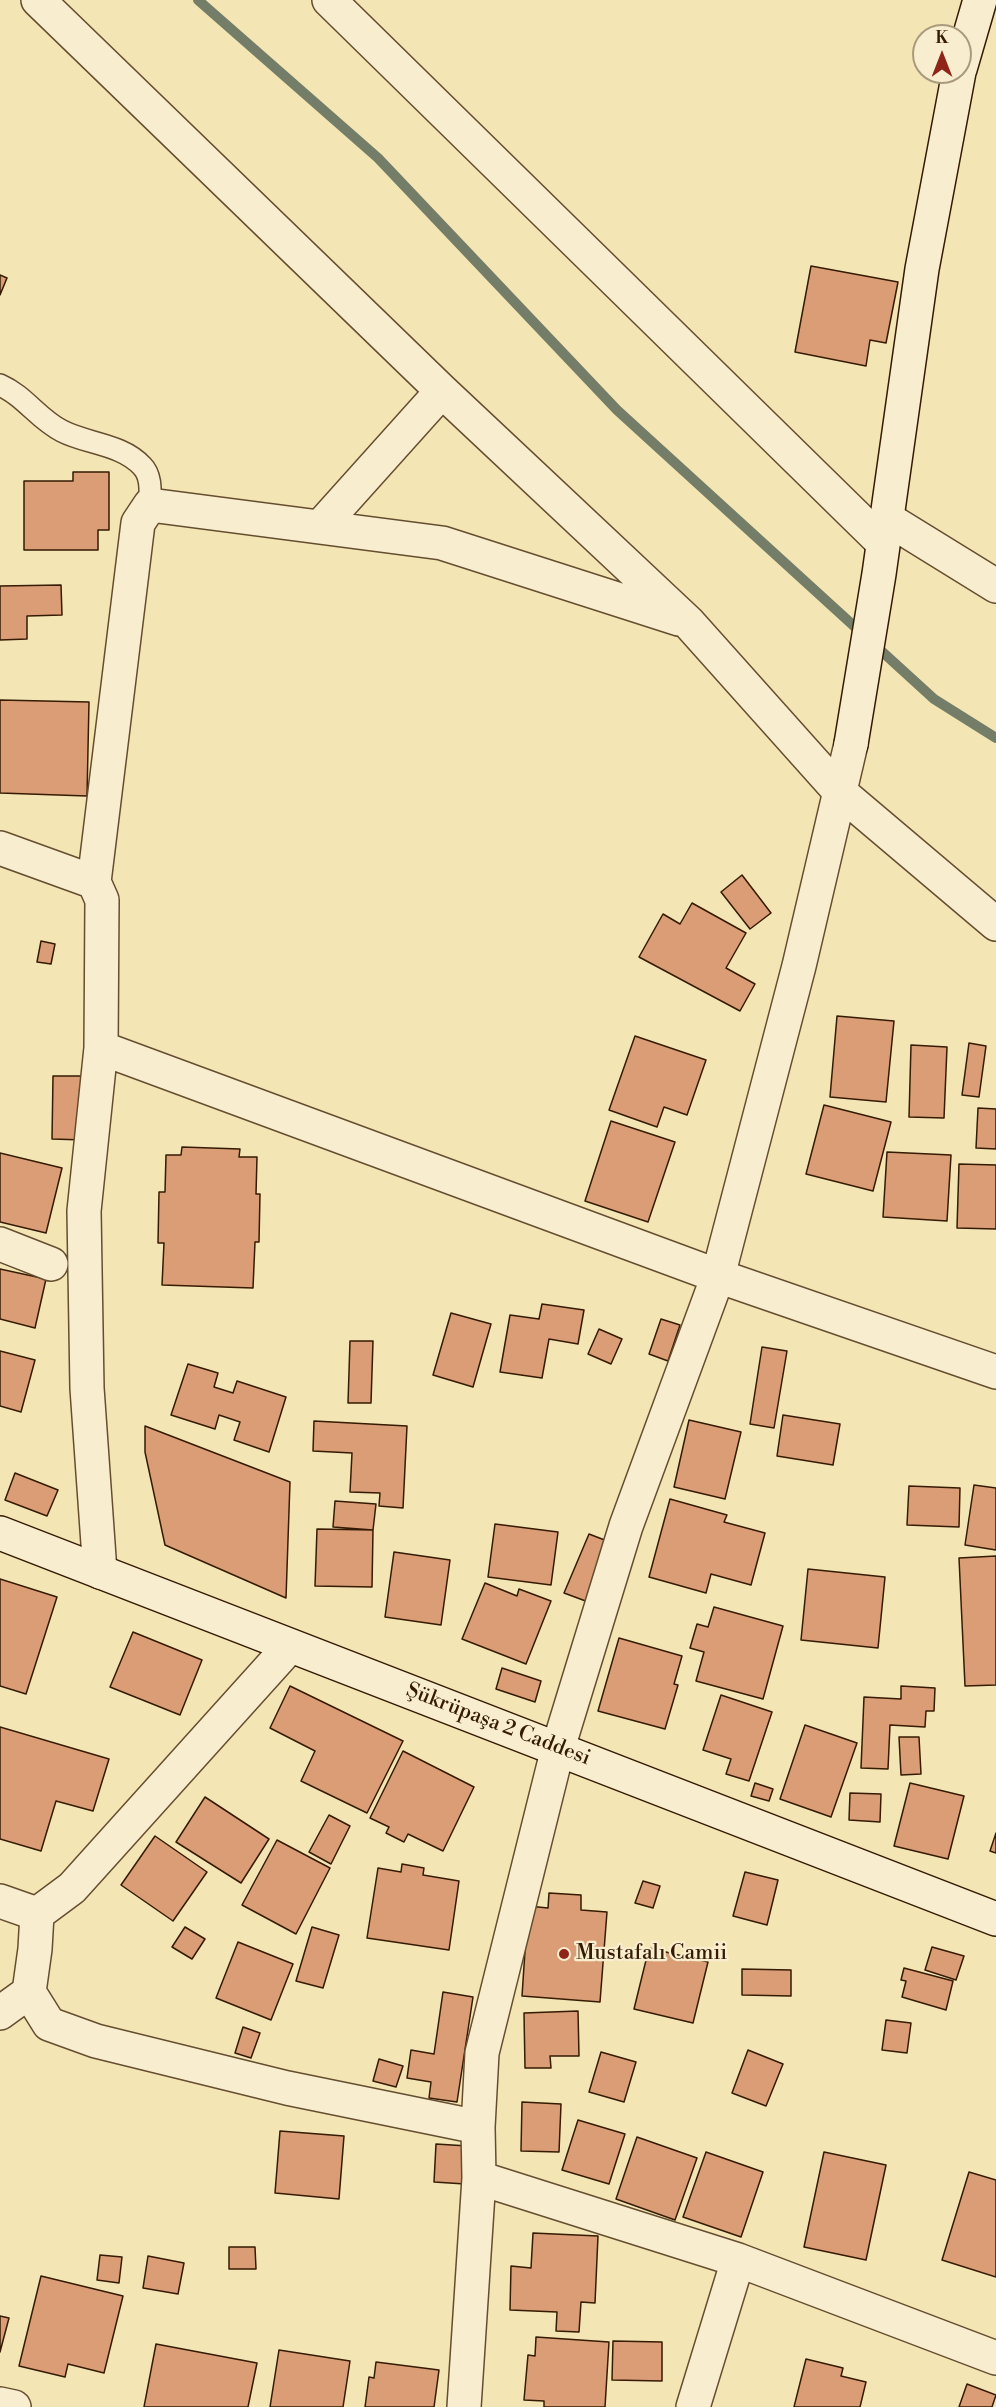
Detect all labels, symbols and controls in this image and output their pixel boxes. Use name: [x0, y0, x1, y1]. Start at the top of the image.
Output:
north arrow: [912, 24, 972, 84]
text: K: [936, 28, 948, 48]
street label: Şükrüpaşa 2 Caddesi: [402, 1678, 594, 1772]
place label: Mustafalı Camii: [576, 1941, 727, 1967]
marker: Mustafalı Camii: [557, 1947, 571, 1961]

